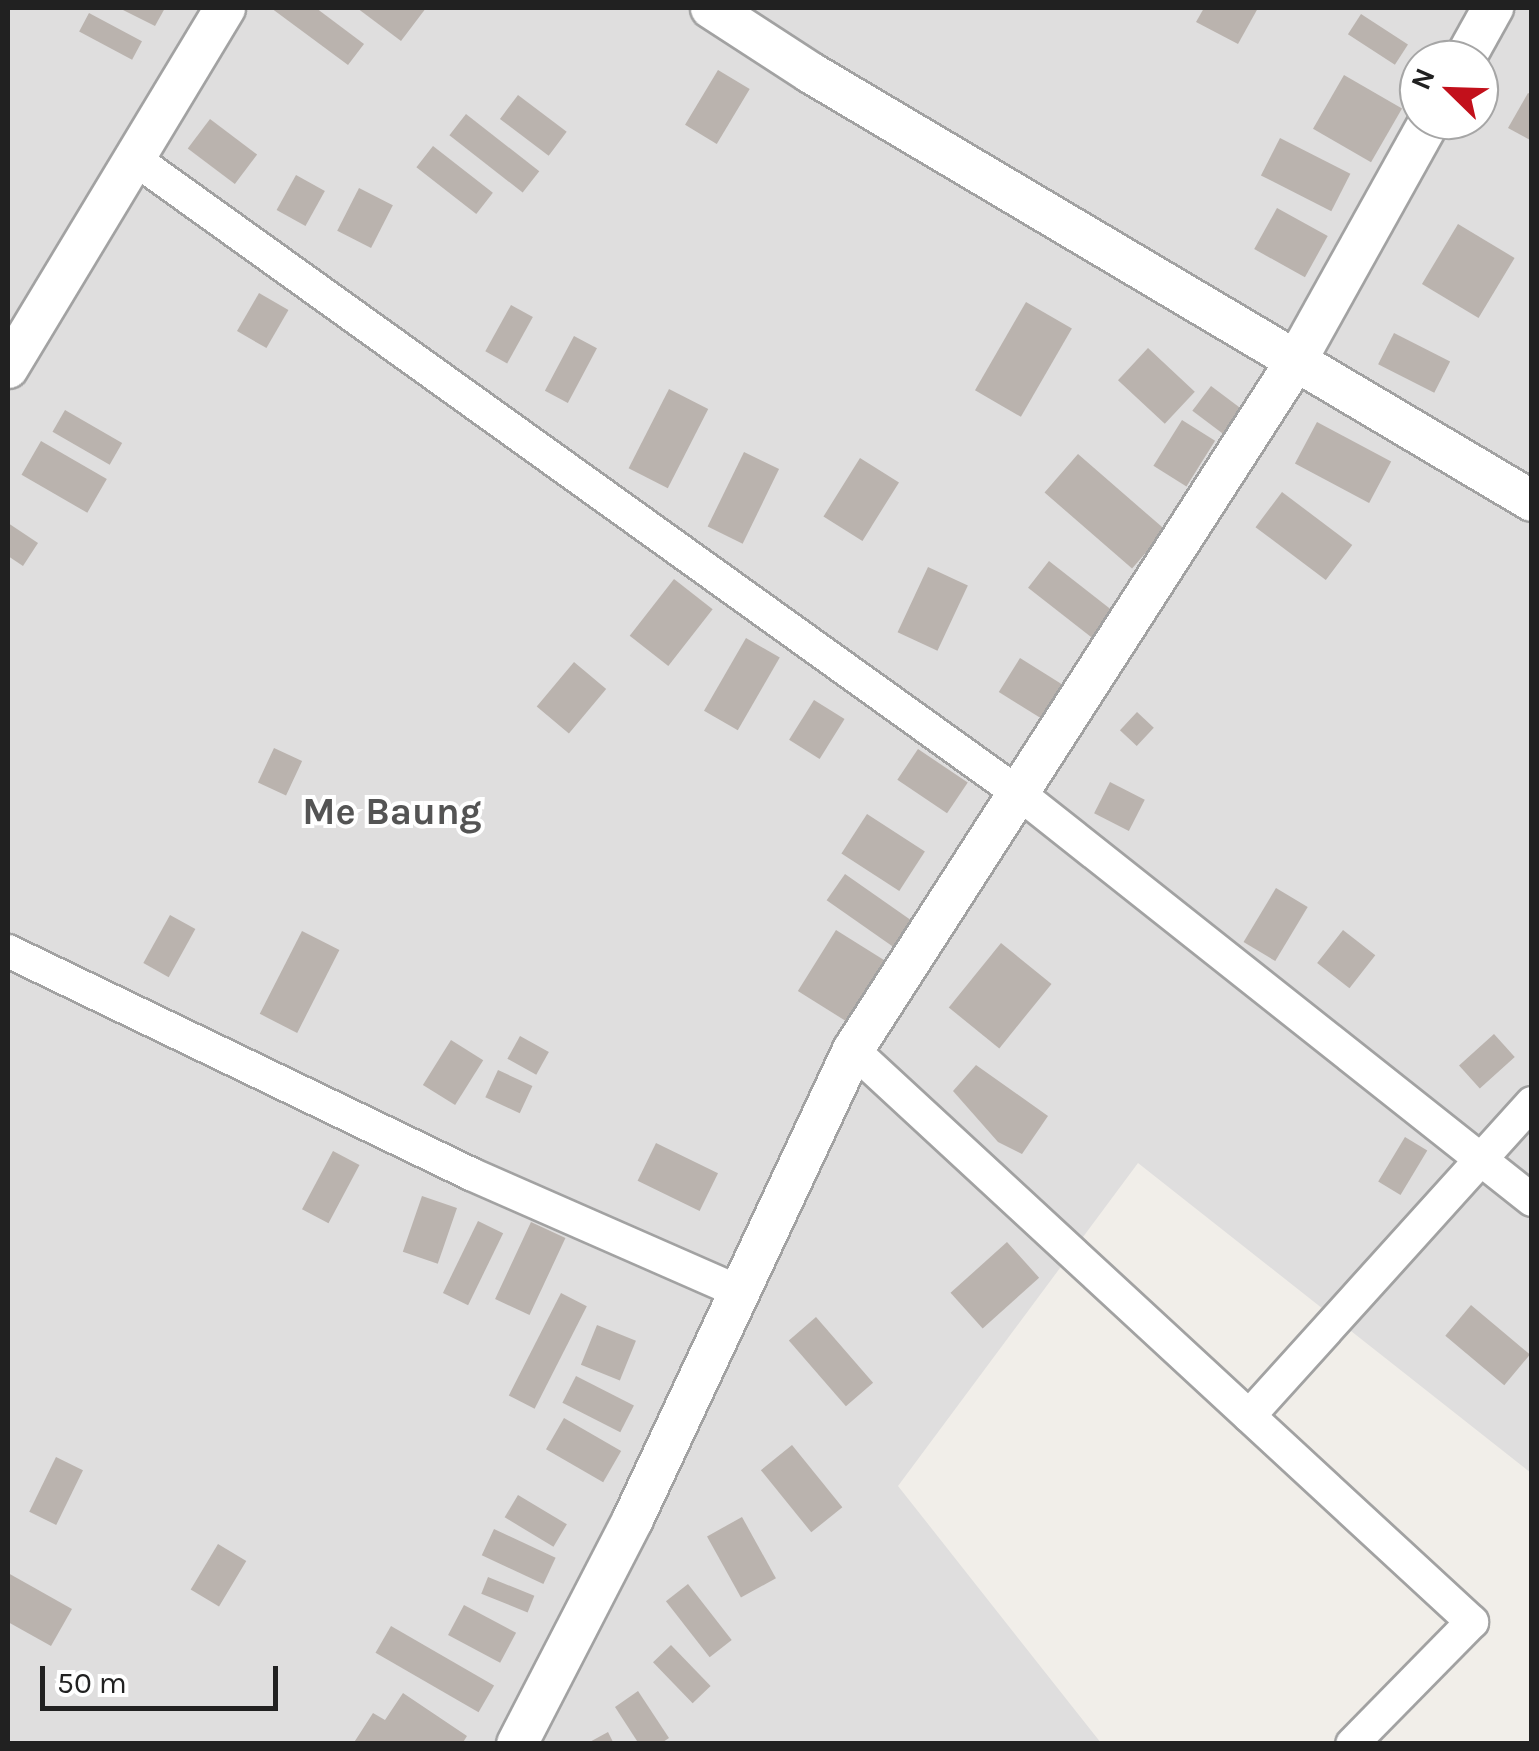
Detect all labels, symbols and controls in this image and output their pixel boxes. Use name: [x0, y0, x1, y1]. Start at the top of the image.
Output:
north arrow: [1399, 40, 1499, 140]
text: N: [1404, 63, 1442, 95]
district label: Me Baung: [302, 789, 482, 835]
scale bar: [45, 1646, 282, 1708]
text: 50 m: [57, 1665, 127, 1701]

